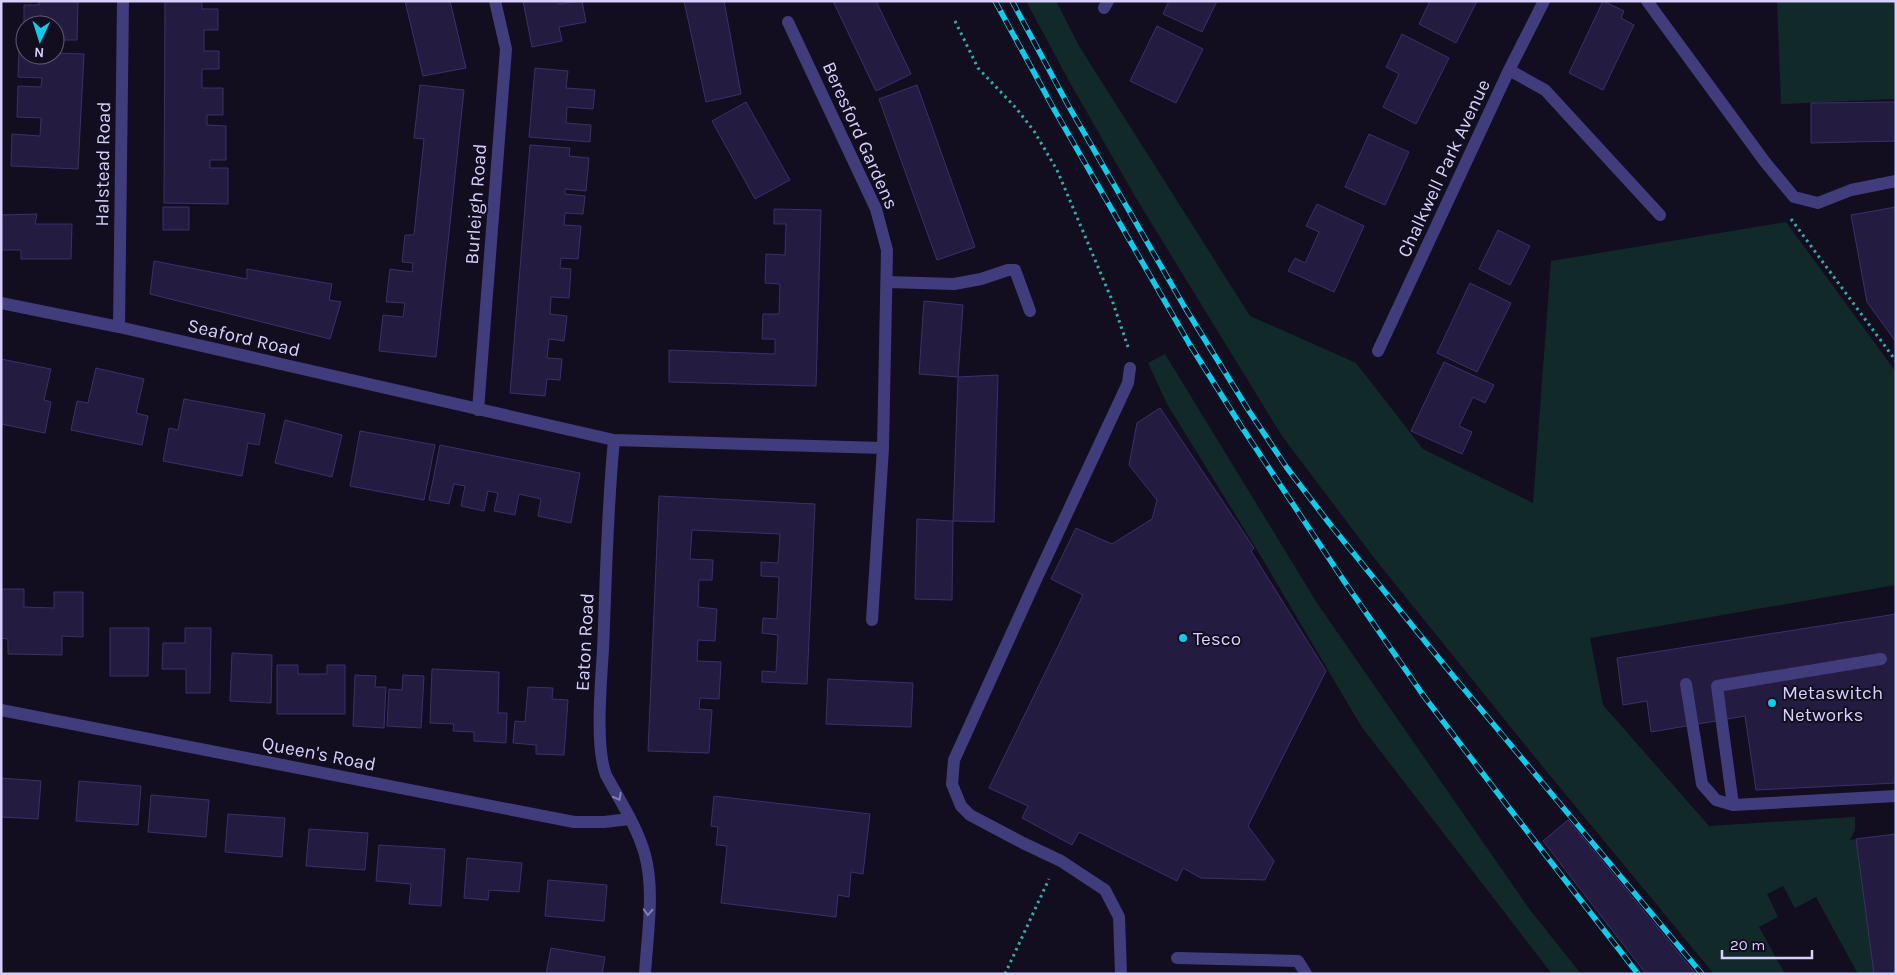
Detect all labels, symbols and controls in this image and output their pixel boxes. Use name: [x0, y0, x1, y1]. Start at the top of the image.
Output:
north arrow: [15, 15, 65, 65]
text: N: [34, 44, 45, 61]
street label: Beresford Gardens: [818, 58, 903, 213]
street label: Chalkwell Park Avenue: [1393, 76, 1495, 261]
street label: Halstead Road: [91, 101, 115, 227]
street label: Burleigh Road: [461, 143, 491, 265]
street label: Seaford Road: [185, 314, 302, 362]
street label: Eaton Road: [571, 592, 599, 692]
place label: Tesco: [1193, 628, 1241, 650]
marker: Tesco: [1177, 632, 1189, 644]
place label: Metaswitch Networks: [1782, 682, 1883, 726]
marker: Metaswitch Networks: [1766, 697, 1778, 709]
street label: Queen's Road: [260, 732, 378, 776]
one-way arrow: [612, 792, 622, 801]
one-way arrow: [643, 908, 654, 916]
scale bar: [1722, 928, 1812, 960]
text: 20 m: [1730, 936, 1765, 954]

